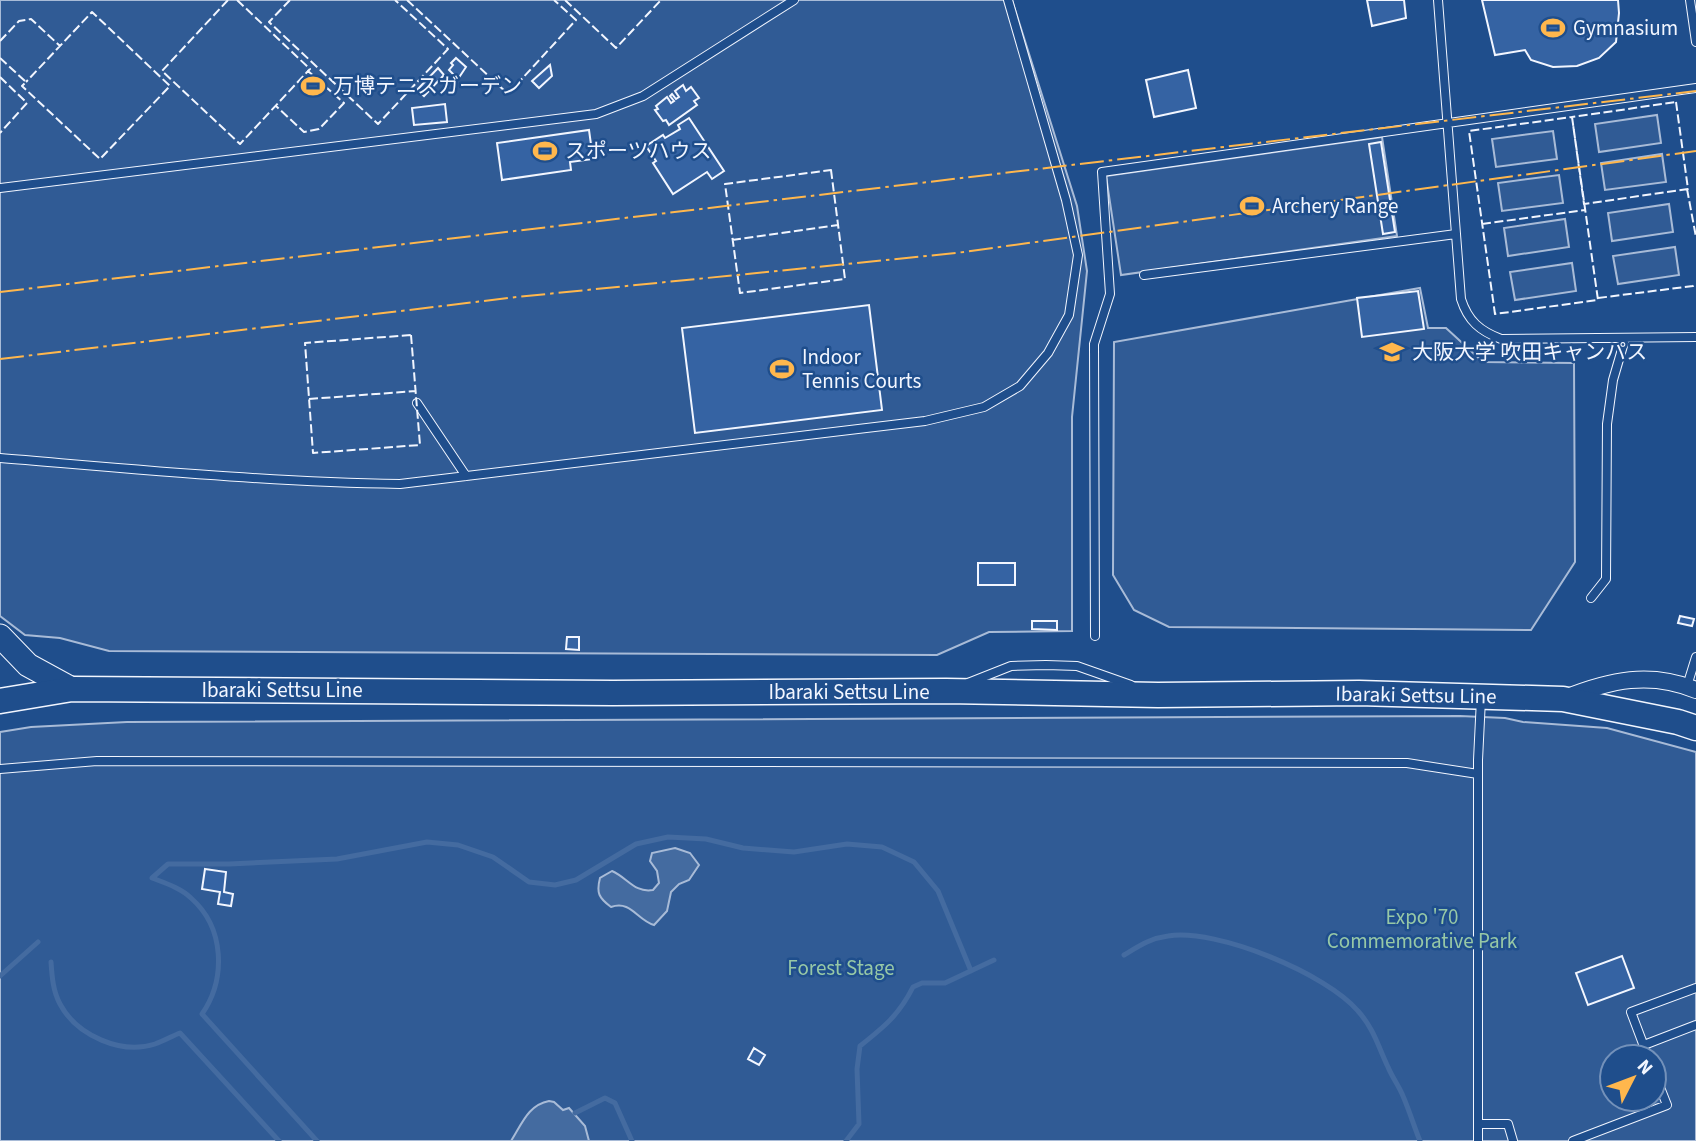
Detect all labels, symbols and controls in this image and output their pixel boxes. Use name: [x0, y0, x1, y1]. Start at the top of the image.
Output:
place label: Gymnasium: [1573, 13, 1678, 43]
sports icon: Gymnasium: [1539, 14, 1567, 42]
place label: 万博テニスガーデン: [333, 71, 522, 101]
sports icon: 万博テニスガーデン: [299, 72, 327, 100]
place label: スポーツハウス: [565, 136, 712, 166]
sports icon: スポーツハウス: [531, 137, 559, 165]
place label: Archery Range: [1272, 191, 1398, 221]
sports icon: Archery Range: [1238, 192, 1266, 220]
place label: 大阪大学 吹田キャンパス: [1412, 337, 1647, 367]
school or university icon: 大阪大学 吹田キャンパス: [1378, 338, 1406, 366]
place label: Indoor Tennis Courts: [802, 342, 921, 396]
sports icon: Indoor Tennis Courts: [768, 355, 796, 383]
street label: Ibaraki Settsu Line: [201, 675, 363, 705]
street label: Ibaraki Settsu Line: [768, 677, 930, 707]
street label: Ibaraki Settsu Line: [1335, 679, 1497, 711]
park label: Expo '70 Commemorative Park: [1327, 902, 1518, 956]
park label: Forest Stage: [787, 953, 895, 983]
north arrow: [1598, 1043, 1668, 1113]
text: N: [1630, 1054, 1659, 1081]

